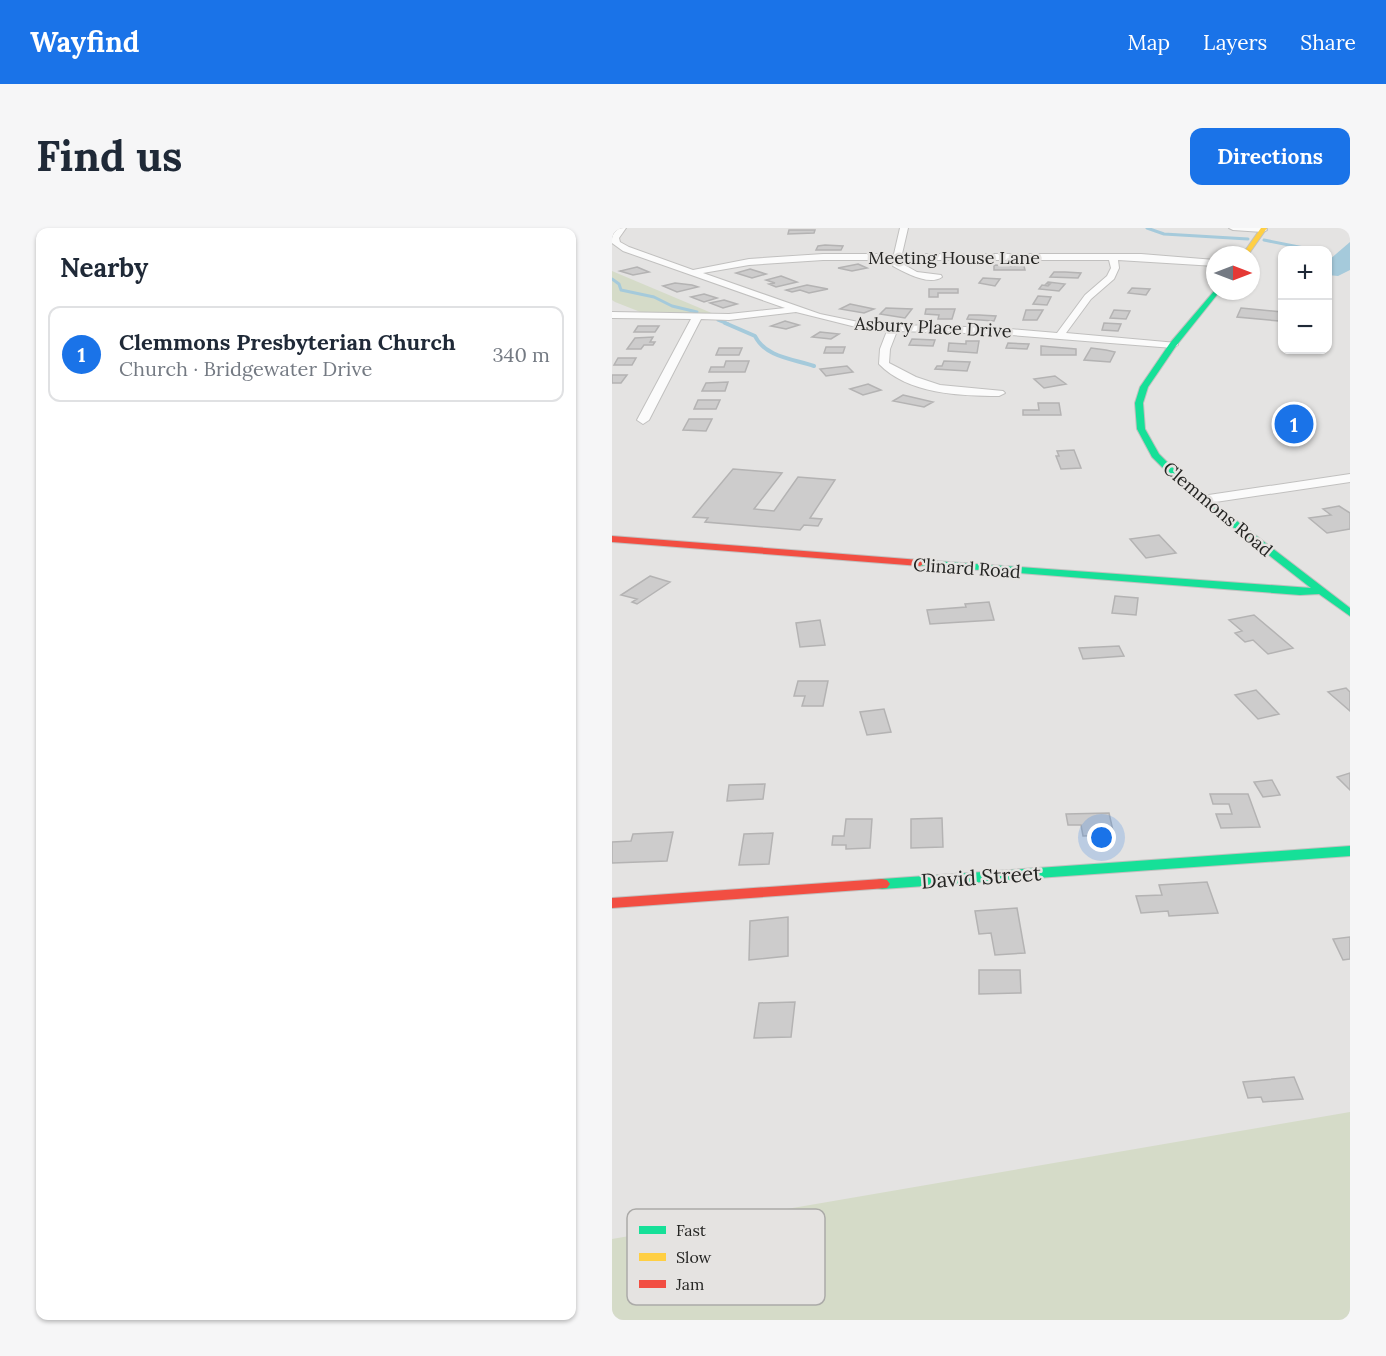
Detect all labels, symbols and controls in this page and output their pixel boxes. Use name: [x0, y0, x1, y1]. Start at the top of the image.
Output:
text: Wayfind: [30, 24, 139, 60]
text: Map: [1127, 29, 1170, 56]
text: Layers: [1203, 29, 1267, 56]
text: Share: [1300, 29, 1356, 56]
button: Directions: [1190, 128, 1350, 185]
text: Find us: [36, 129, 182, 183]
street label: Meeting House Lane: [868, 246, 1040, 269]
north arrow: [1206, 246, 1260, 300]
map controls: [1278, 246, 1332, 354]
button: +: [1278, 246, 1332, 300]
text: Nearby: [60, 251, 148, 284]
button: −: [1278, 300, 1332, 354]
street label: Asbury Place Drive: [853, 311, 1012, 343]
text: Clemmons Presbyterian Church: [119, 328, 456, 356]
text: 1: [77, 342, 86, 367]
text: 340 m: [492, 342, 550, 367]
text: Church · Bridgewater Drive: [119, 356, 372, 381]
pin: 1: [1274, 402, 1314, 446]
street label: Clemmons Road: [1159, 457, 1278, 562]
street label: Clinard Road: [912, 553, 1022, 583]
your location: [1087, 823, 1116, 852]
street label: David Street: [920, 859, 1043, 895]
legend: [627, 1209, 825, 1305]
text: Fast: [676, 1220, 707, 1240]
text: Slow: [676, 1247, 712, 1267]
text: Jam: [675, 1274, 704, 1294]

